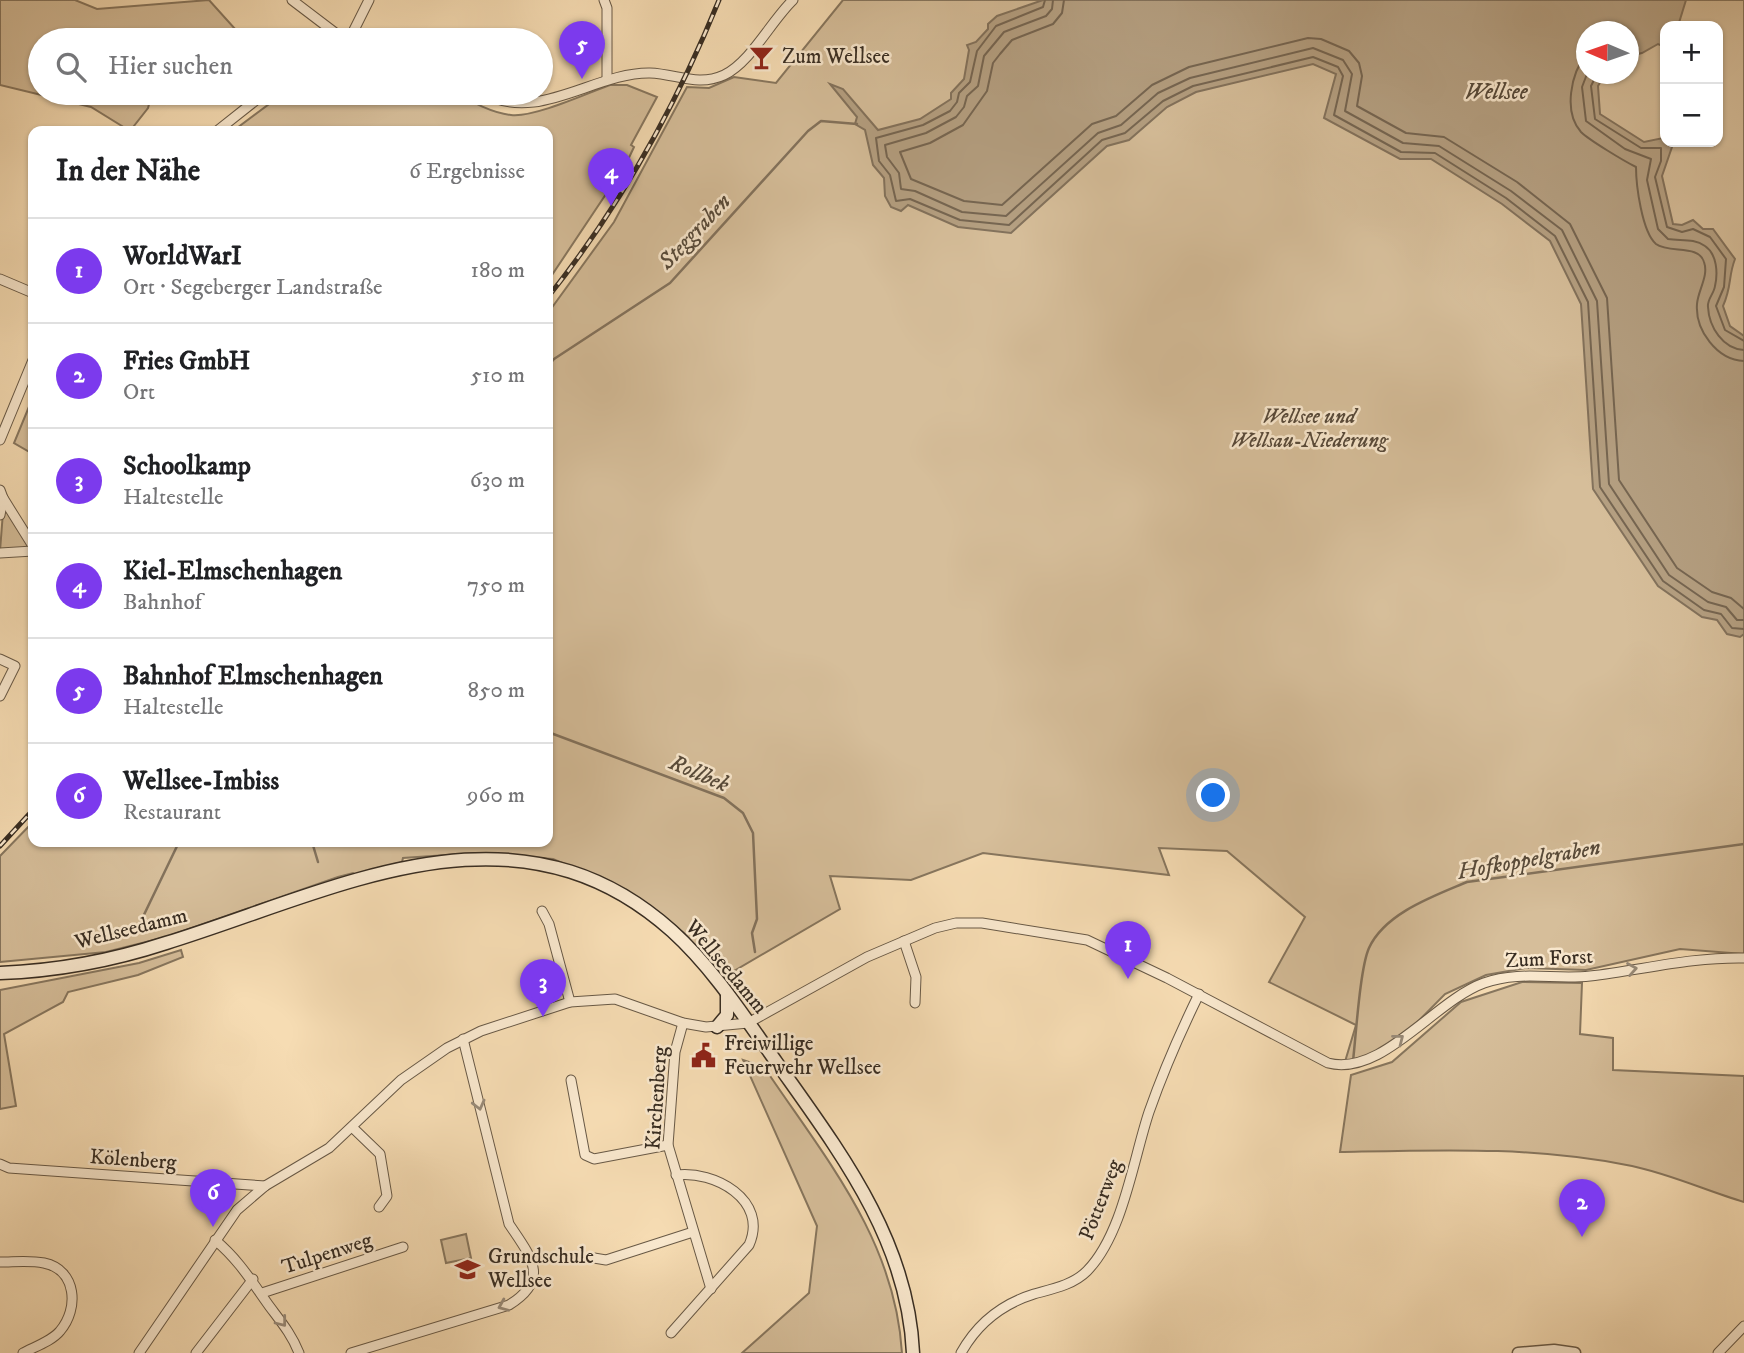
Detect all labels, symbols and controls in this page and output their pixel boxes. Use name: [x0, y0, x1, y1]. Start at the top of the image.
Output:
pin: 5: [559, 21, 605, 79]
north arrow: [1576, 21, 1639, 84]
map controls: [1660, 21, 1723, 147]
button: +: [1660, 21, 1723, 84]
search box: [28, 28, 553, 105]
bar icon: Zum Wellsee: [748, 43, 776, 71]
place label: Zum Wellsee: [782, 44, 890, 70]
icon: search: [52, 48, 90, 86]
text: Hier suchen: [108, 50, 233, 83]
water label: Wellsee: [1465, 78, 1529, 107]
button: −: [1660, 84, 1723, 147]
pin: 4: [588, 148, 634, 206]
text: In der Nähe: [56, 153, 200, 190]
text: 6 Ergebnisse: [409, 157, 525, 186]
water label: Steggraben: [652, 188, 738, 277]
text: WorldWarI: [123, 240, 242, 273]
text: 1: [75, 256, 83, 285]
text: 180 m: [470, 256, 525, 285]
text: Ort · Segeberger Landstraße: [123, 273, 383, 302]
text: Fries GmbH: [123, 345, 250, 378]
text: 2: [73, 361, 85, 390]
text: 510 m: [471, 361, 525, 390]
text: Ort: [123, 378, 155, 407]
park label: Wellsee und Wellsau-Niederung: [1231, 404, 1389, 454]
text: Schoolkamp: [123, 450, 251, 483]
text: 3: [75, 466, 83, 495]
text: 630 m: [470, 466, 525, 495]
text: Haltestelle: [123, 483, 224, 512]
text: Kiel-Elmschenhagen: [123, 555, 342, 588]
text: 4: [72, 571, 86, 600]
text: 750 m: [467, 571, 525, 600]
text: Bahnhof: [123, 588, 202, 617]
text: Bahnhof Elmschenhagen: [123, 660, 383, 693]
text: 5: [73, 676, 85, 705]
text: 850 m: [467, 676, 525, 705]
text: Haltestelle: [123, 693, 224, 722]
water label: Rollbek: [664, 748, 734, 800]
text: Wellsee-Imbiss: [123, 765, 279, 798]
your location: [1196, 778, 1230, 812]
text: 6: [73, 781, 85, 810]
text: 960 m: [467, 781, 525, 810]
text: Restaurant: [123, 798, 221, 827]
water label: Hofkoppelgraben: [1454, 833, 1603, 887]
street label: Wellseedamm: [71, 902, 190, 956]
street label: Wellseedamm: [678, 914, 773, 1020]
pin: 1: [1105, 921, 1151, 979]
street label: Zum Forst: [1504, 944, 1594, 974]
pin: 3: [520, 959, 566, 1017]
one-way arrow: [1626, 962, 1638, 977]
place label: Freiwillige Feuerwehr Wellsee: [724, 1031, 882, 1081]
one-way arrow: [1391, 1035, 1404, 1048]
public building icon: Freiwillige Feuerwehr Wellsee: [690, 1042, 718, 1070]
street label: Kirchenberg: [640, 1044, 674, 1151]
one-way arrow: [471, 1099, 486, 1111]
street label: Kölenberg: [89, 1144, 178, 1176]
street label: Pötterweg: [1074, 1155, 1129, 1244]
pin: 6: [190, 1169, 236, 1227]
pin: 2: [1559, 1179, 1605, 1237]
street label: Tulpenweg: [279, 1227, 376, 1281]
place label: Grundschule Wellsee: [487, 1244, 594, 1294]
school or university icon: Grundschule Wellsee: [454, 1255, 482, 1283]
one-way arrow: [498, 1298, 510, 1312]
one-way arrow: [274, 1314, 286, 1327]

